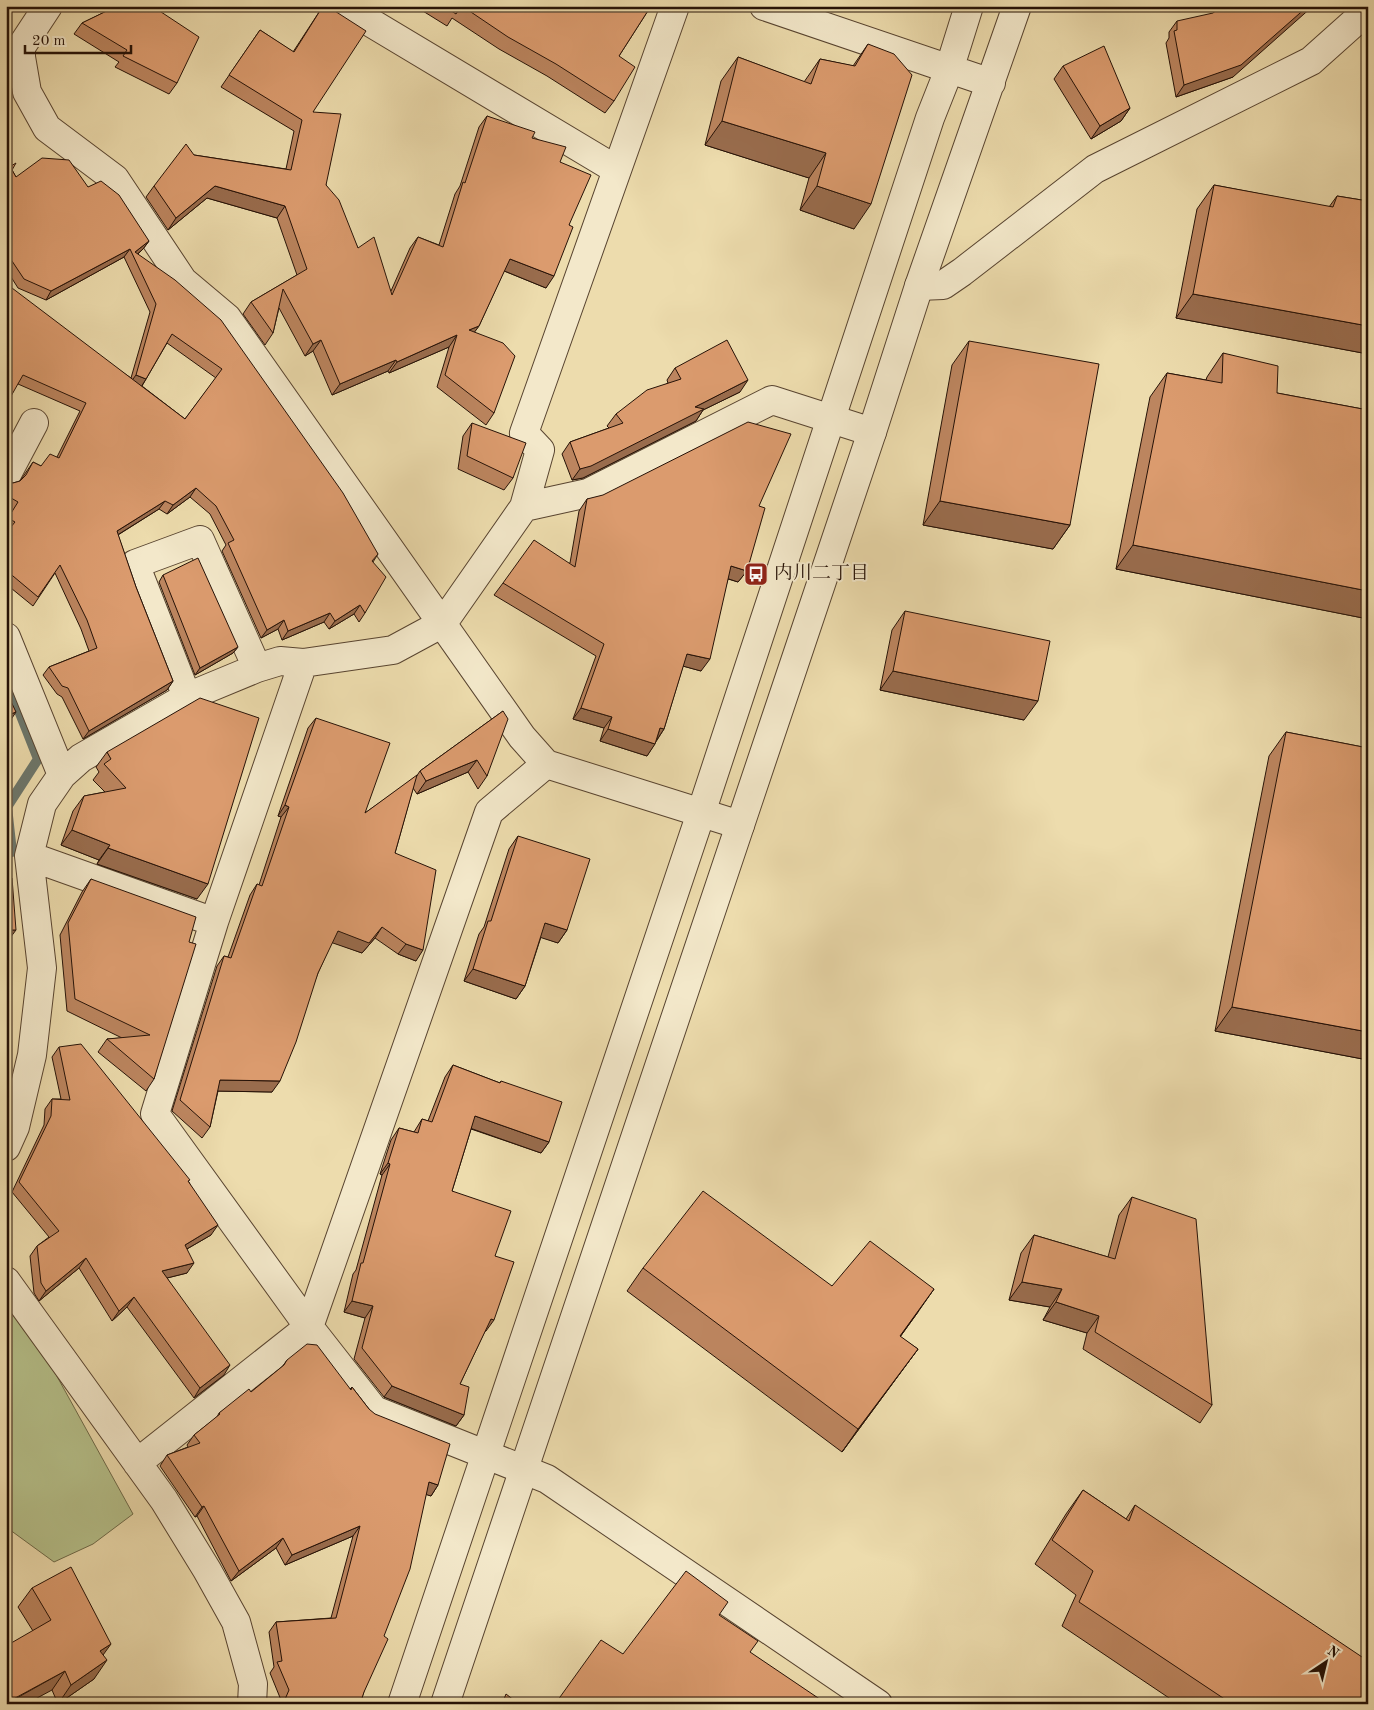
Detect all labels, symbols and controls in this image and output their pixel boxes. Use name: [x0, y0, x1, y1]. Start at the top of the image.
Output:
scale bar: [25, 22, 131, 54]
text: 20 m: [32, 34, 66, 49]
bus stop icon: 内川二丁目: [743, 561, 769, 587]
place label: 内川二丁目: [774, 563, 869, 584]
north arrow: [1302, 1638, 1352, 1688]
text: N: [1324, 1643, 1342, 1661]

